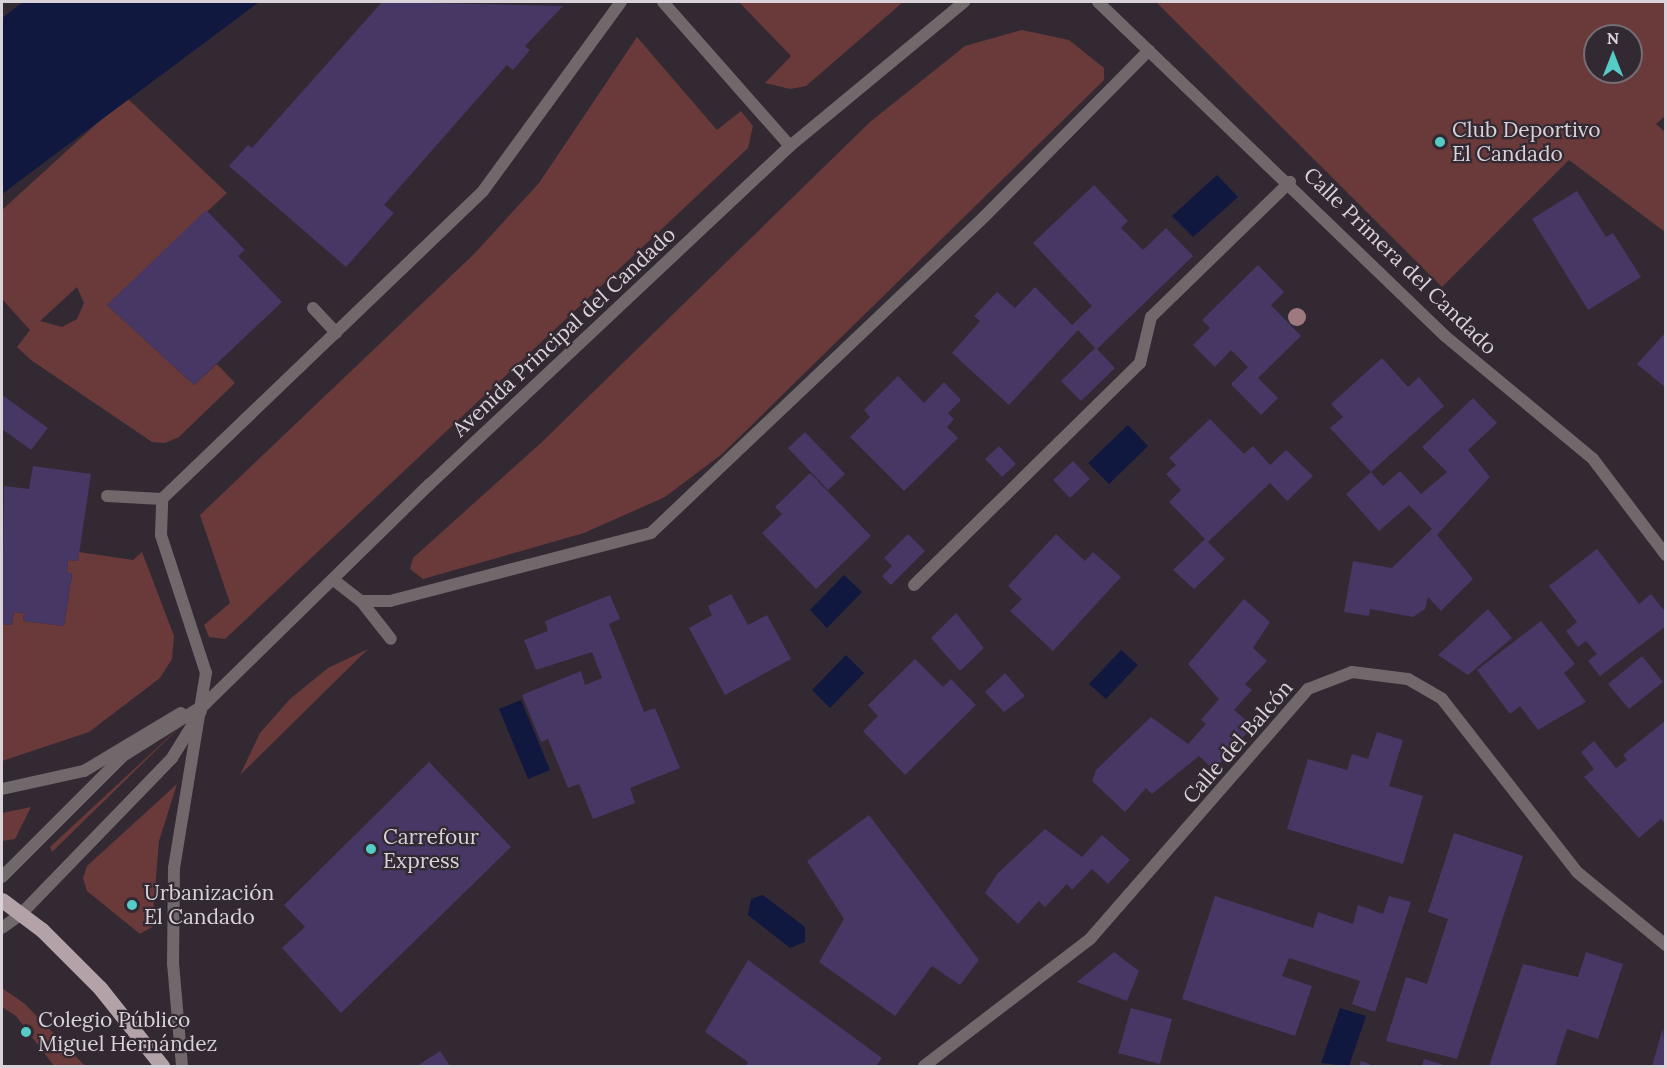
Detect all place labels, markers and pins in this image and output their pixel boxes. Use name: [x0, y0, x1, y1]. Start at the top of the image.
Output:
place label: Club Deportivo El Candado: [1452, 117, 1601, 167]
marker: Club Deportivo El Candado: [1433, 135, 1447, 149]
place label: Carrefour Express: [383, 824, 479, 874]
marker: Carrefour Express: [364, 842, 378, 856]
place label: Urbanización El Candado: [144, 880, 274, 930]
marker: Urbanización El Candado: [125, 898, 139, 912]
place label: Colegio Público Miguel Hernández: [38, 1007, 217, 1057]
marker: Colegio Público Miguel Hernández: [19, 1025, 33, 1039]

